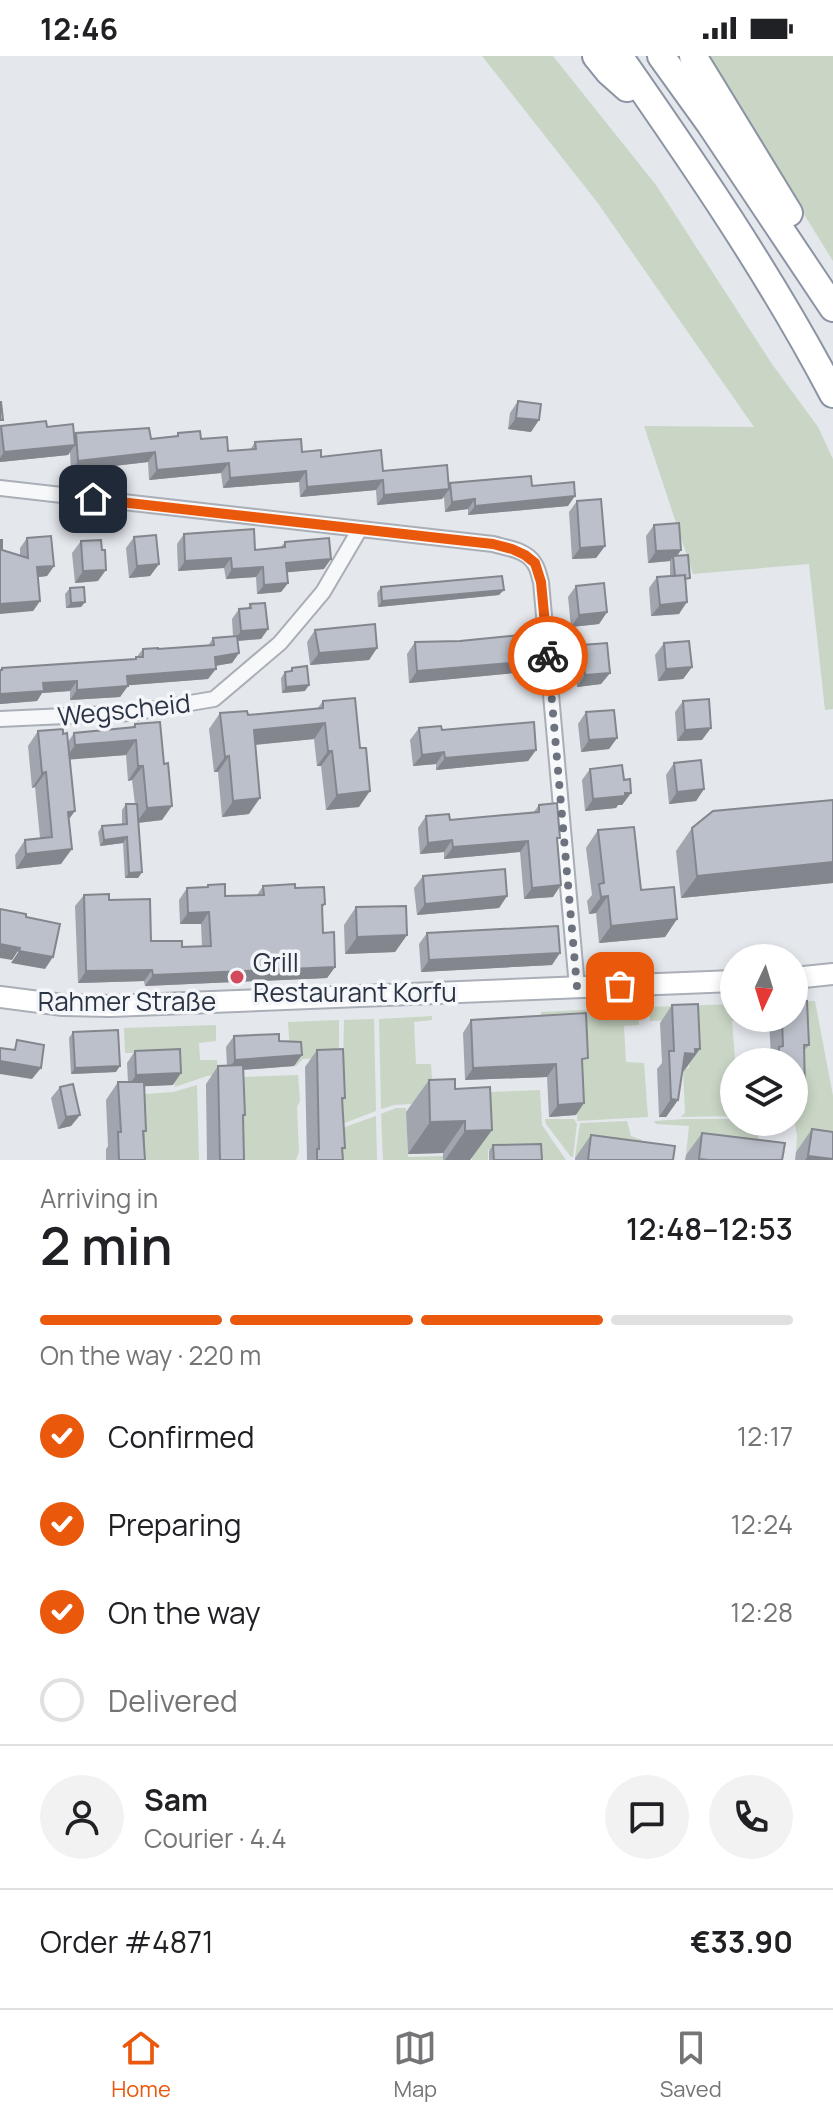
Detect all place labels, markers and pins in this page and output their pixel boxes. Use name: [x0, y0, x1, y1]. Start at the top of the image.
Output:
pin: [59, 465, 127, 533]
place label: Grill Restaurant Korfu: [253, 944, 457, 1010]
pin: [586, 952, 654, 1020]
marker: Grill Restaurant Korfu: [228, 968, 246, 986]

